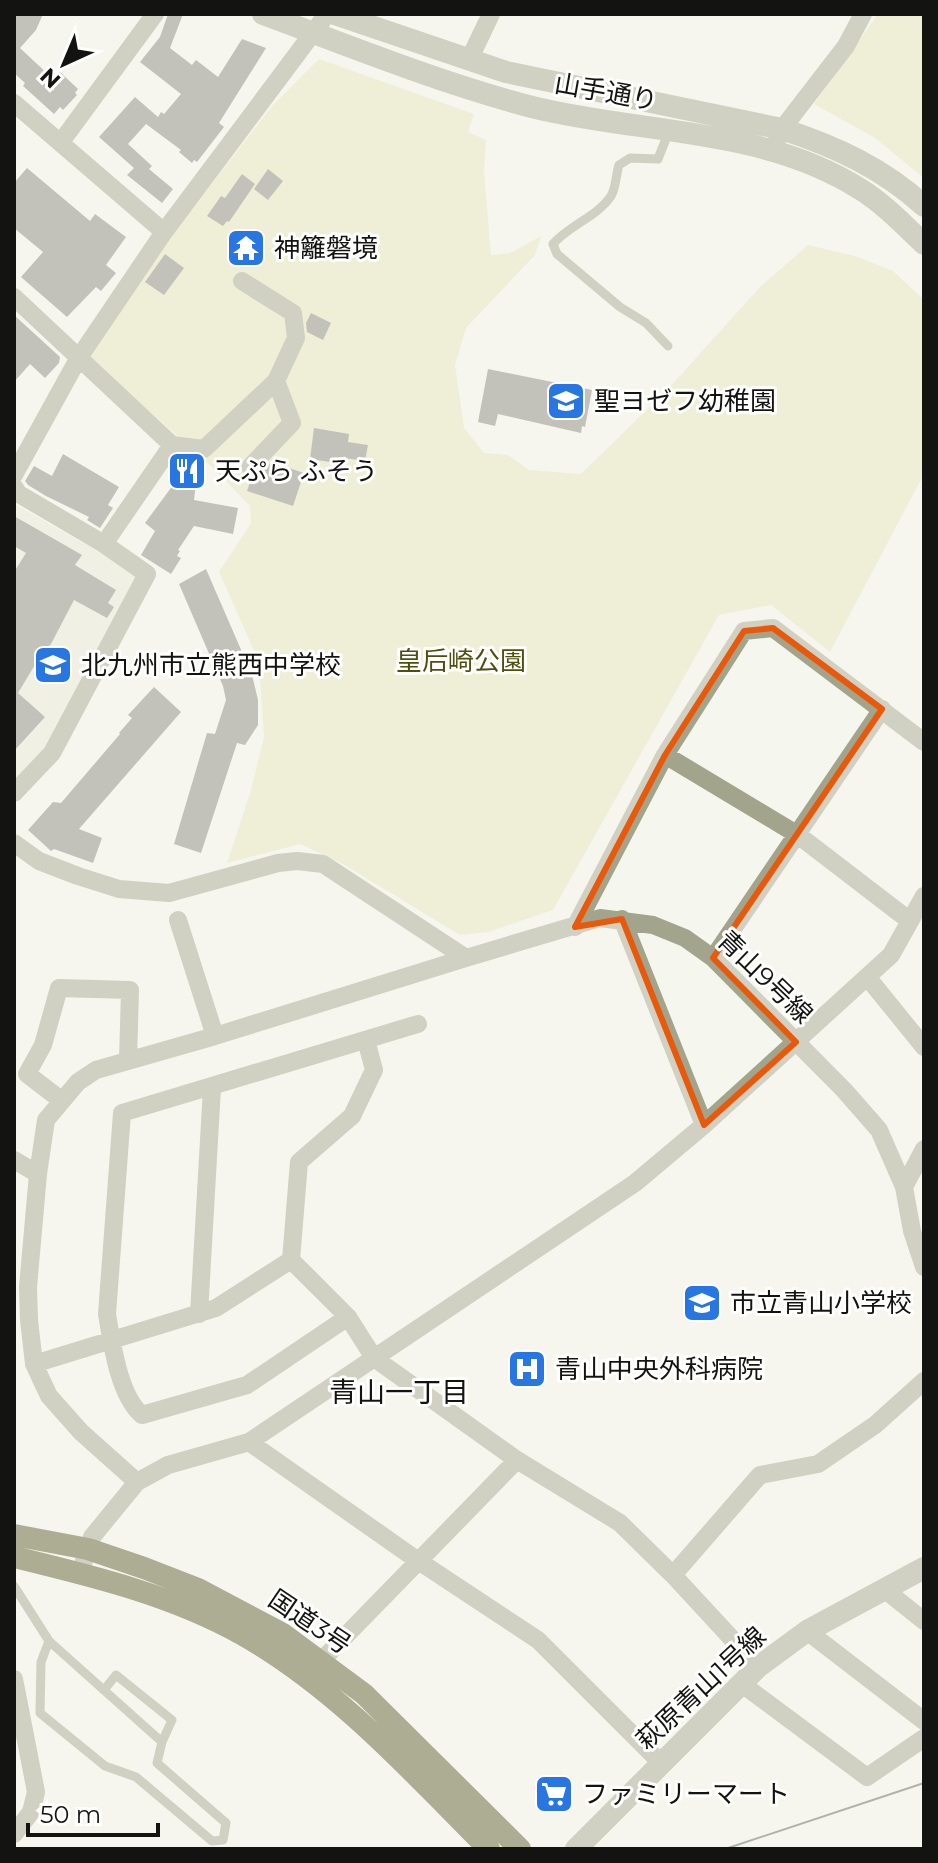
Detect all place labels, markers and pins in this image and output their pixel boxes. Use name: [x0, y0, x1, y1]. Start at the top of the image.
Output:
temple icon: 神籬磐境: [225, 227, 267, 269]
place label: 神籬磐境: [274, 232, 378, 264]
school or university icon: 聖ヨゼフ幼稚園: [545, 380, 587, 422]
place label: 聖ヨゼフ幼稚園: [594, 385, 776, 417]
restaurant icon: 天ぷら ふそう: [166, 450, 208, 492]
place label: 天ぷら ふそう: [215, 455, 378, 487]
school or university icon: 北九州市立熊西中学校: [32, 644, 74, 686]
place label: 北九州市立熊西中学校: [81, 649, 341, 681]
school or university icon: 市立青山小学校: [681, 1282, 723, 1324]
place label: 市立青山小学校: [730, 1287, 912, 1319]
hospital icon: 青山中央外科病院: [506, 1348, 548, 1390]
place label: 青山中央外科病院: [555, 1353, 763, 1385]
supermarket icon: ファミリーマート: [533, 1773, 575, 1815]
place label: ファミリーマート: [582, 1778, 790, 1810]

